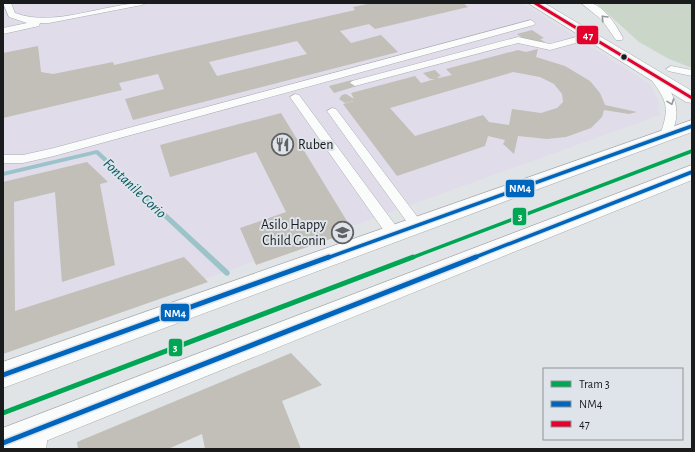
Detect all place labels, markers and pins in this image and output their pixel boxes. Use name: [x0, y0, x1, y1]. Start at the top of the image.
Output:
unlabelled marker: [619, 52, 629, 62]
restaurant icon: Ruben: [269, 131, 295, 157]
place label: Ruben: [298, 138, 334, 152]
place label: Asilo Happy Child Gonin: [261, 218, 326, 248]
school or university icon: Asilo Happy Child Gonin: [329, 219, 355, 245]

